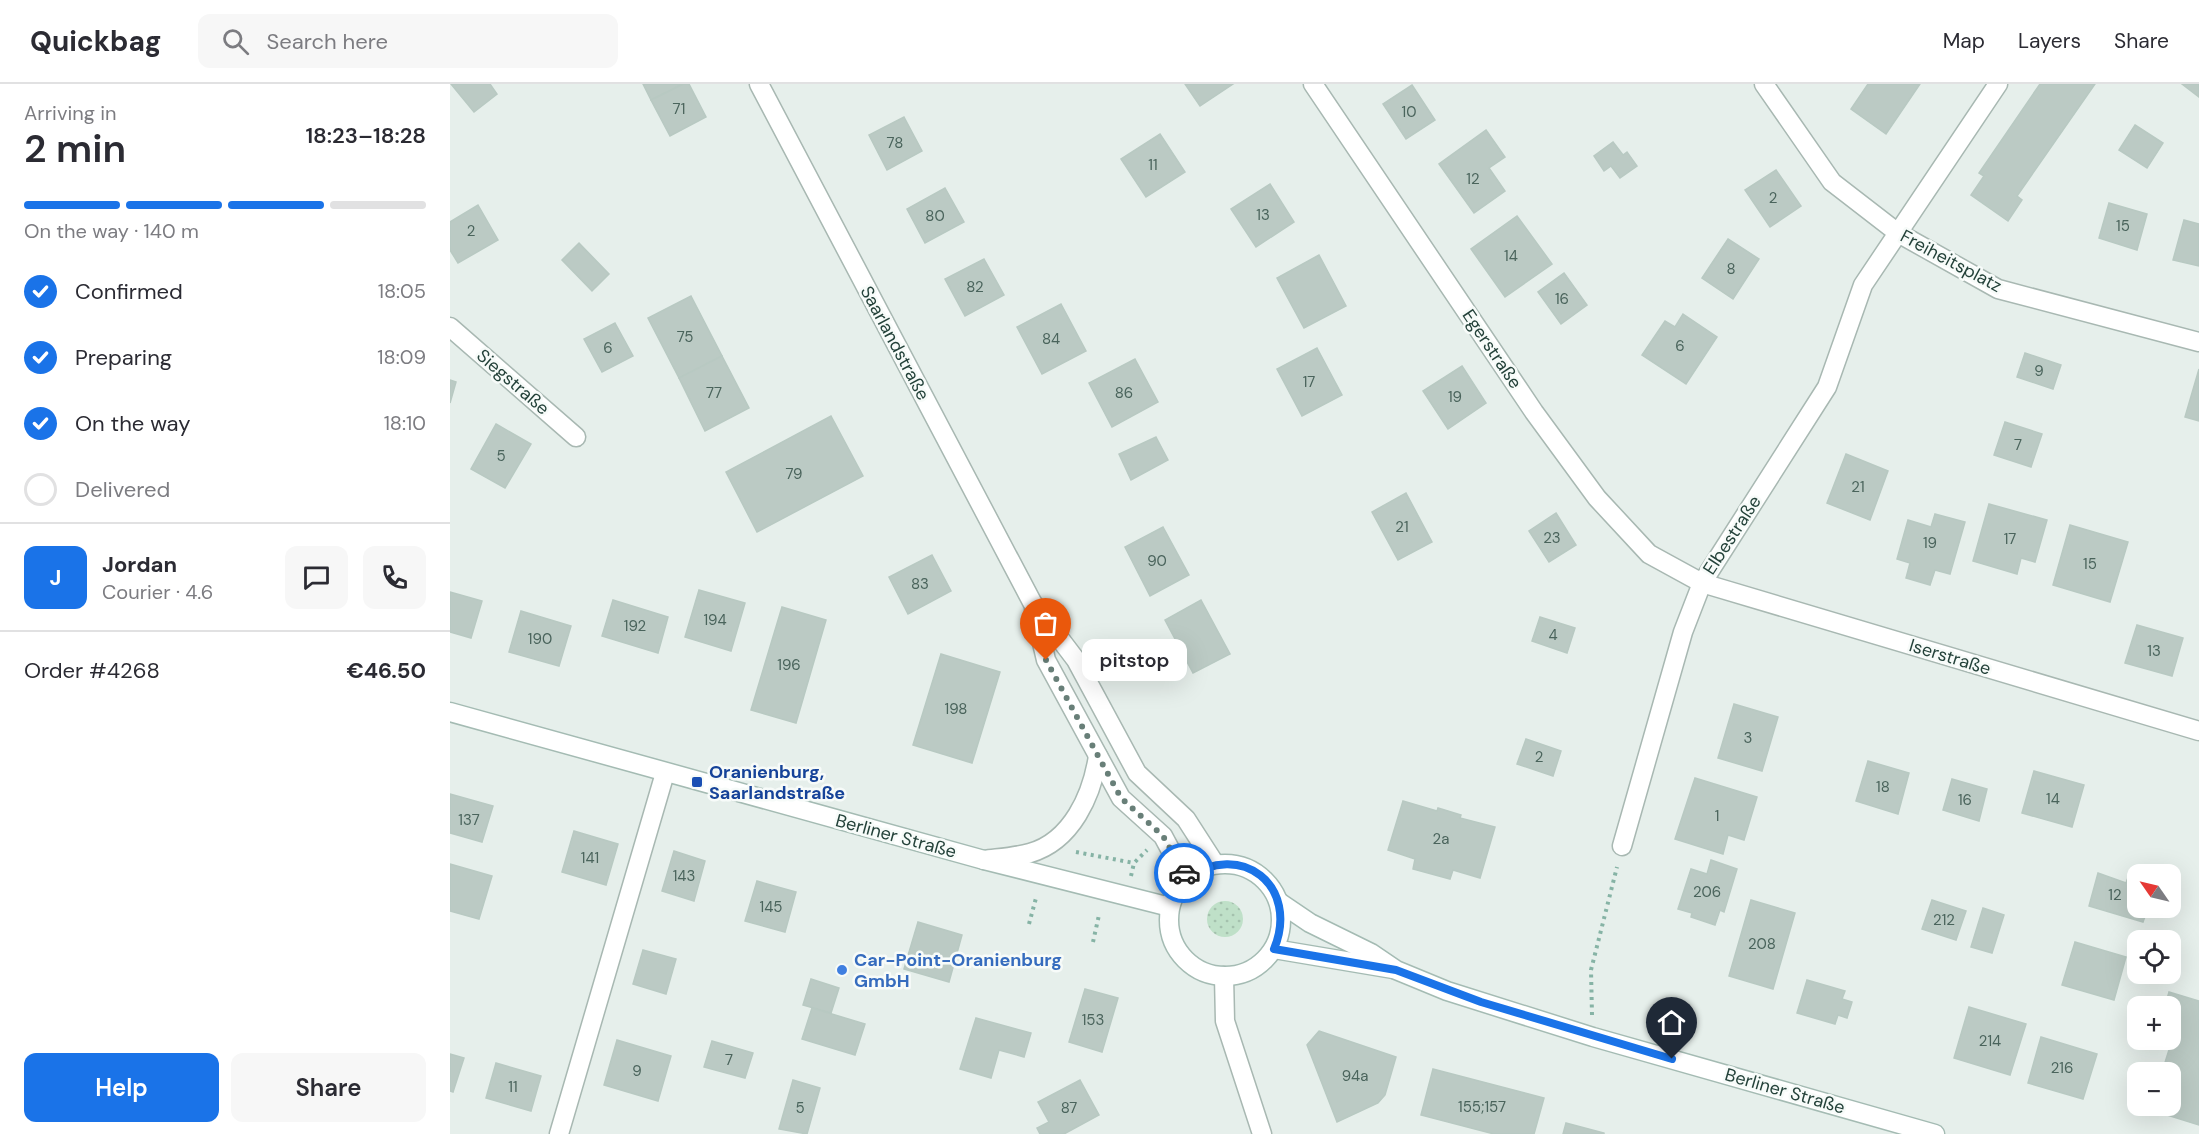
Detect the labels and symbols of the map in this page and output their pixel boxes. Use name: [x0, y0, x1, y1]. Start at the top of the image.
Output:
house number: 71: [673, 99, 685, 119]
house number: 10: [1402, 102, 1416, 122]
house number: 78: [887, 133, 903, 153]
house number: 11: [1148, 155, 1158, 175]
house number: 12: [1466, 169, 1480, 189]
house number: 2: [1769, 188, 1777, 208]
house number: 13: [1256, 205, 1270, 225]
house number: 80: [925, 206, 945, 226]
house number: 15: [2116, 216, 2130, 236]
house number: 2: [467, 221, 475, 241]
street label: Freiheitsplatz: [1896, 224, 2006, 298]
house number: 14: [1504, 246, 1518, 266]
house number: 8: [1726, 259, 1736, 279]
house number: 82: [966, 277, 984, 297]
street label: Saarlandstraße: [855, 282, 935, 404]
house number: 16: [1555, 289, 1569, 309]
street label: Egerstraße: [1457, 305, 1527, 393]
house number: 75: [677, 327, 693, 347]
house number: 84: [1042, 329, 1060, 349]
house number: 6: [1675, 336, 1685, 356]
house number: 6: [603, 338, 613, 358]
street label: Siegstraße: [472, 344, 554, 420]
house number: 9: [2034, 361, 2044, 381]
house number: 17: [1303, 372, 1315, 392]
house number: 77: [706, 383, 722, 403]
house number: 86: [1115, 383, 1133, 403]
house number: 19: [1448, 387, 1462, 407]
house number: 7: [2014, 435, 2022, 455]
house number: 5: [496, 446, 506, 466]
house number: 79: [785, 464, 803, 484]
house number: 21: [1851, 477, 1865, 497]
street label: Elbestraße: [1698, 491, 1766, 579]
house number: 21: [1395, 517, 1409, 537]
house number: 23: [1543, 528, 1561, 548]
house number: 17: [2004, 529, 2016, 549]
house number: 19: [1923, 533, 1937, 553]
house number: 90: [1147, 551, 1167, 571]
house number: 15: [2083, 554, 2097, 574]
house number: 83: [911, 574, 929, 594]
pin: [1020, 598, 1071, 660]
house number: 194: [703, 610, 727, 630]
house number: 192: [624, 616, 646, 636]
house number: 4: [1548, 625, 1558, 645]
house number: 190: [528, 629, 552, 649]
street label: Iserstraße: [1906, 633, 1994, 681]
callout: pitstop: [1082, 639, 1187, 681]
house number: 13: [2147, 641, 2161, 661]
house number: 196: [777, 655, 801, 675]
house number: 198: [945, 699, 967, 719]
house number: 3: [1744, 728, 1752, 748]
house number: 2: [1535, 747, 1543, 767]
place label: Oranienburg, Saarlandstraße: [709, 760, 845, 805]
marker: Oranienburg, Saarlandstraße: [690, 775, 704, 789]
house number: 18: [1876, 777, 1890, 797]
house number: 14: [2046, 789, 2060, 809]
house number: 16: [1958, 790, 1972, 810]
house number: 1: [1715, 806, 1719, 826]
street label: Berliner Straße: [833, 808, 959, 864]
house number: 137: [458, 810, 480, 830]
house number: 2a: [1433, 829, 1449, 849]
courier: [1154, 843, 1214, 903]
house number: 141: [581, 848, 599, 868]
north arrow: [2127, 864, 2181, 918]
house number: 143: [673, 866, 695, 886]
house number: 206: [1693, 882, 1721, 902]
house number: 12: [2108, 885, 2122, 905]
house number: 145: [760, 897, 782, 917]
house number: 212: [1933, 910, 1955, 930]
house number: 208: [1748, 934, 1776, 954]
place label: Car-Point-Oranienburg GmbH: [854, 948, 1062, 993]
marker: Car-Point-Oranienburg GmbH: [835, 963, 849, 977]
pin: [1646, 997, 1697, 1059]
house number: 153: [1082, 1010, 1104, 1030]
house number: 214: [1979, 1031, 2001, 1051]
house number: 7: [725, 1050, 733, 1070]
house number: 216: [2051, 1058, 2073, 1078]
house number: 9: [632, 1061, 642, 1081]
street label: Berliner Straße: [1722, 1062, 1848, 1120]
house number: 94a: [1342, 1066, 1368, 1086]
house number: 11: [508, 1077, 518, 1097]
house number: 155;157: [1458, 1097, 1506, 1117]
house number: 5: [795, 1098, 805, 1118]
house number: 87: [1061, 1098, 1077, 1118]

